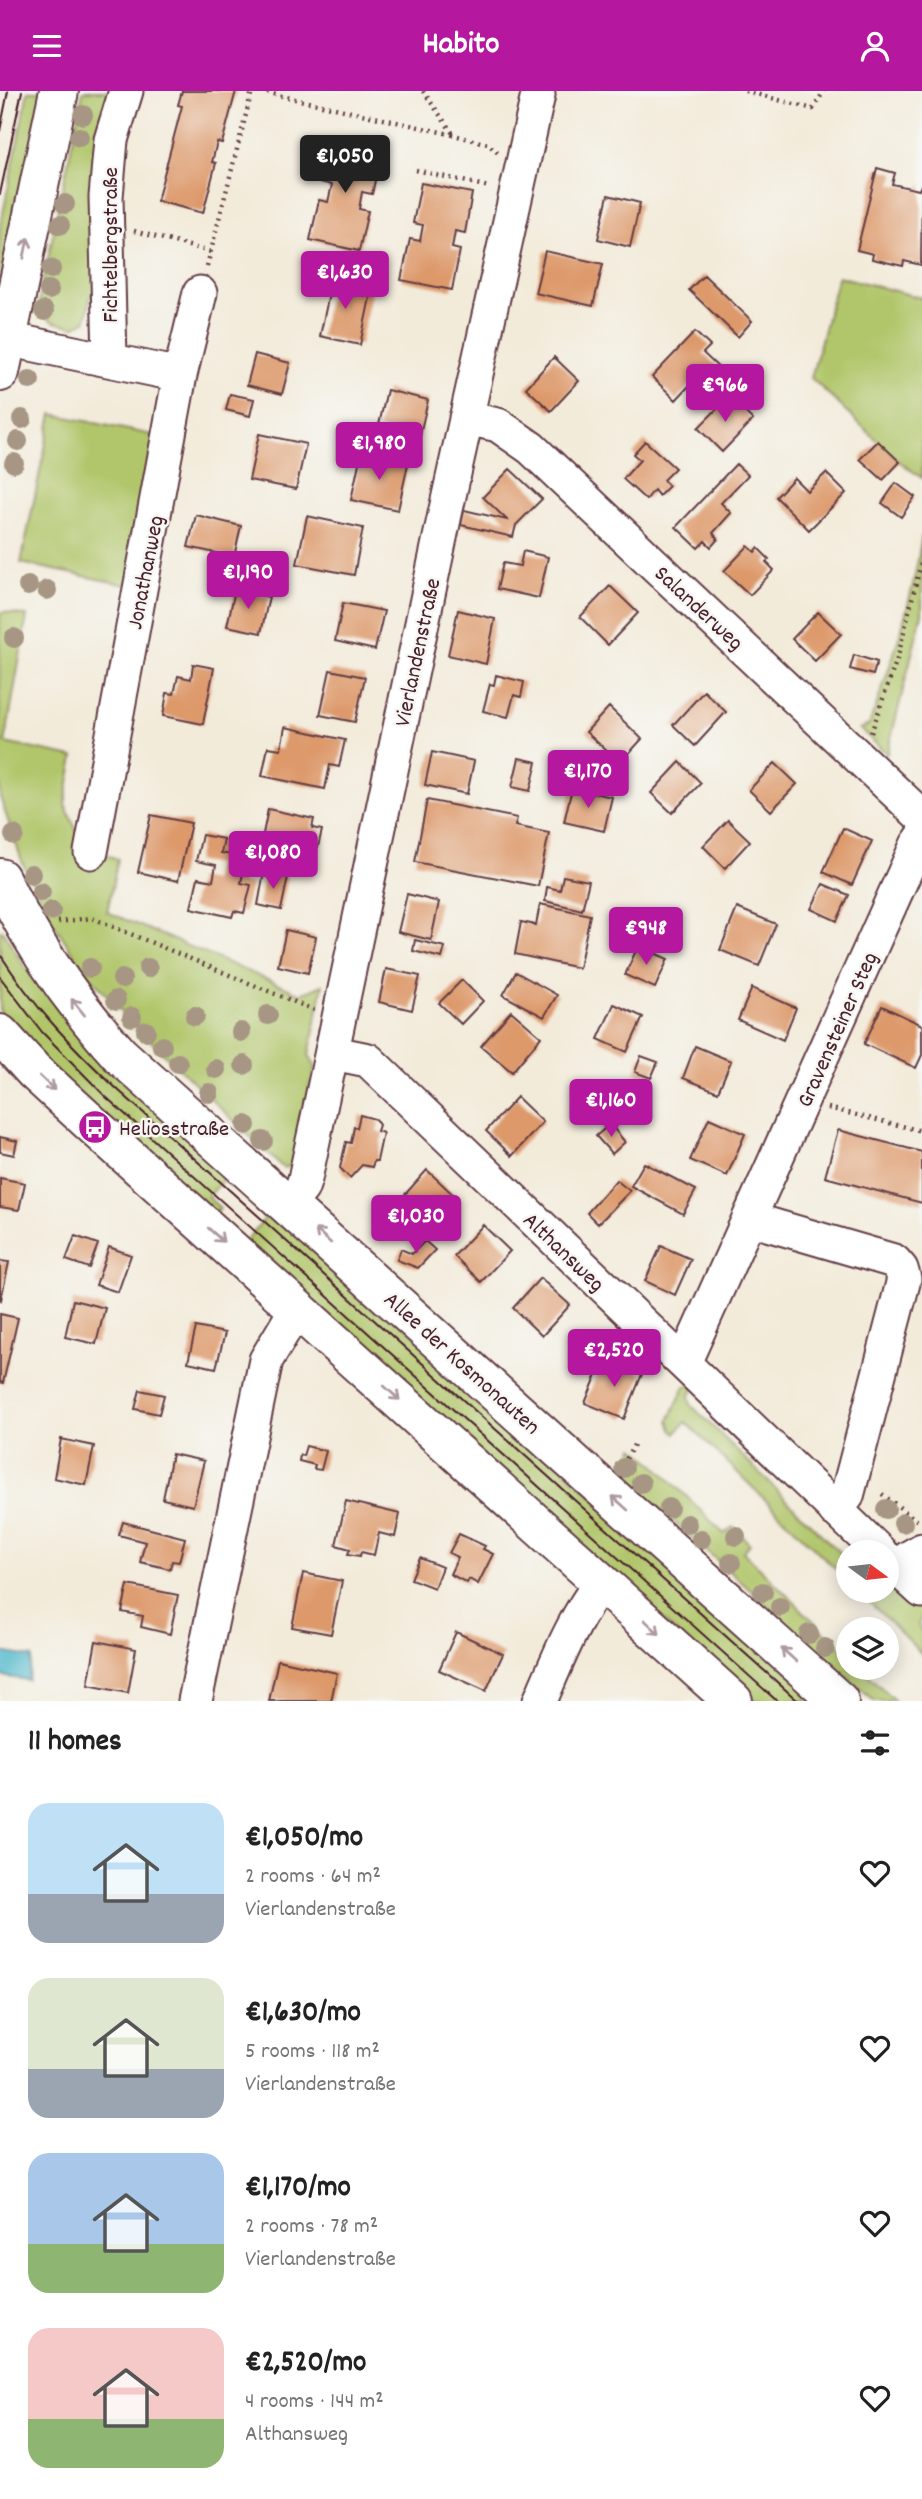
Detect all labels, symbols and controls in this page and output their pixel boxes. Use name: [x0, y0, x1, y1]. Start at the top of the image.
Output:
text: Habito: [422, 23, 500, 69]
icon: menu: [28, 27, 66, 65]
icon: person: [856, 27, 894, 65]
pin: €1,050: [288, 135, 402, 195]
text: €1,050: [316, 141, 374, 174]
street label: Fichtelbergstraße: [96, 167, 129, 323]
one-way arrow: [19, 237, 33, 260]
pin: €1,630: [288, 251, 402, 311]
text: €1,630: [317, 257, 373, 290]
pin: €966: [684, 365, 766, 424]
text: €966: [702, 370, 748, 403]
pin: €1,980: [322, 423, 436, 482]
text: €1,980: [352, 428, 406, 461]
street label: Jonathanweg: [120, 513, 175, 632]
pin: €1,190: [191, 552, 305, 611]
text: €1,190: [223, 557, 273, 590]
street label: Salanderweg: [645, 559, 750, 660]
street label: Vierlandenstraße: [388, 576, 451, 730]
pin: €1,170: [531, 751, 645, 810]
text: €1,170: [564, 756, 612, 789]
pin: €1,080: [216, 831, 330, 891]
text: €1,080: [245, 837, 301, 870]
pin: €948: [605, 907, 687, 967]
text: €948: [625, 913, 667, 946]
street label: Gravensteiner Steg: [790, 947, 888, 1113]
one-way arrow: [71, 998, 86, 1016]
one-way arrow: [38, 1074, 55, 1091]
pin: €1,160: [554, 1079, 668, 1139]
text: €1,160: [585, 1085, 637, 1118]
bus stop icon: Heliosstraße: [76, 1108, 114, 1146]
place label: Heliosstraße: [119, 1114, 229, 1147]
pin: €1,030: [359, 1195, 473, 1255]
text: €1,030: [387, 1201, 445, 1234]
street label: Althansweg: [514, 1206, 611, 1301]
one-way arrow: [207, 1227, 225, 1243]
one-way arrow: [315, 1228, 332, 1245]
street label: Allee der Kosmonauten: [375, 1285, 546, 1444]
pin: €2,520: [557, 1329, 671, 1389]
text: €2,520: [584, 1335, 644, 1368]
one-way arrow: [383, 1385, 401, 1401]
one-way arrow: [611, 1495, 629, 1511]
north arrow: [836, 1540, 900, 1603]
map controls: [836, 1540, 899, 1680]
button: layers: [836, 1617, 899, 1680]
one-way arrow: [643, 1619, 661, 1635]
one-way arrow: [781, 1647, 798, 1664]
text: 11 homes: [28, 1722, 122, 1765]
icon: filters: [856, 1724, 894, 1762]
text: €1,050/mo: [245, 1818, 363, 1861]
icon: home: [84, 1831, 168, 1915]
icon: heart: [856, 1854, 894, 1892]
text: 2 rooms · 64 m²: [245, 1861, 381, 1894]
text: Vierlandenstraße: [245, 1894, 396, 1927]
text: €1,630/mo: [245, 1993, 361, 2036]
icon: home: [84, 2006, 168, 2090]
icon: heart: [856, 2029, 894, 2067]
text: 5 rooms · 118 m²: [245, 2036, 380, 2069]
text: Vierlandenstraße: [245, 2069, 396, 2102]
text: €1,170/mo: [245, 2168, 351, 2211]
icon: home: [84, 2181, 168, 2265]
icon: heart: [856, 2204, 894, 2242]
text: 2 rooms · 78 m²: [245, 2211, 378, 2244]
text: Vierlandenstraße: [245, 2244, 396, 2277]
text: €2,520/mo: [245, 2343, 366, 2386]
icon: home: [84, 2356, 168, 2440]
icon: heart: [856, 2379, 894, 2417]
text: 4 rooms · 144 m²: [245, 2386, 384, 2419]
text: Althansweg: [245, 2419, 348, 2452]

